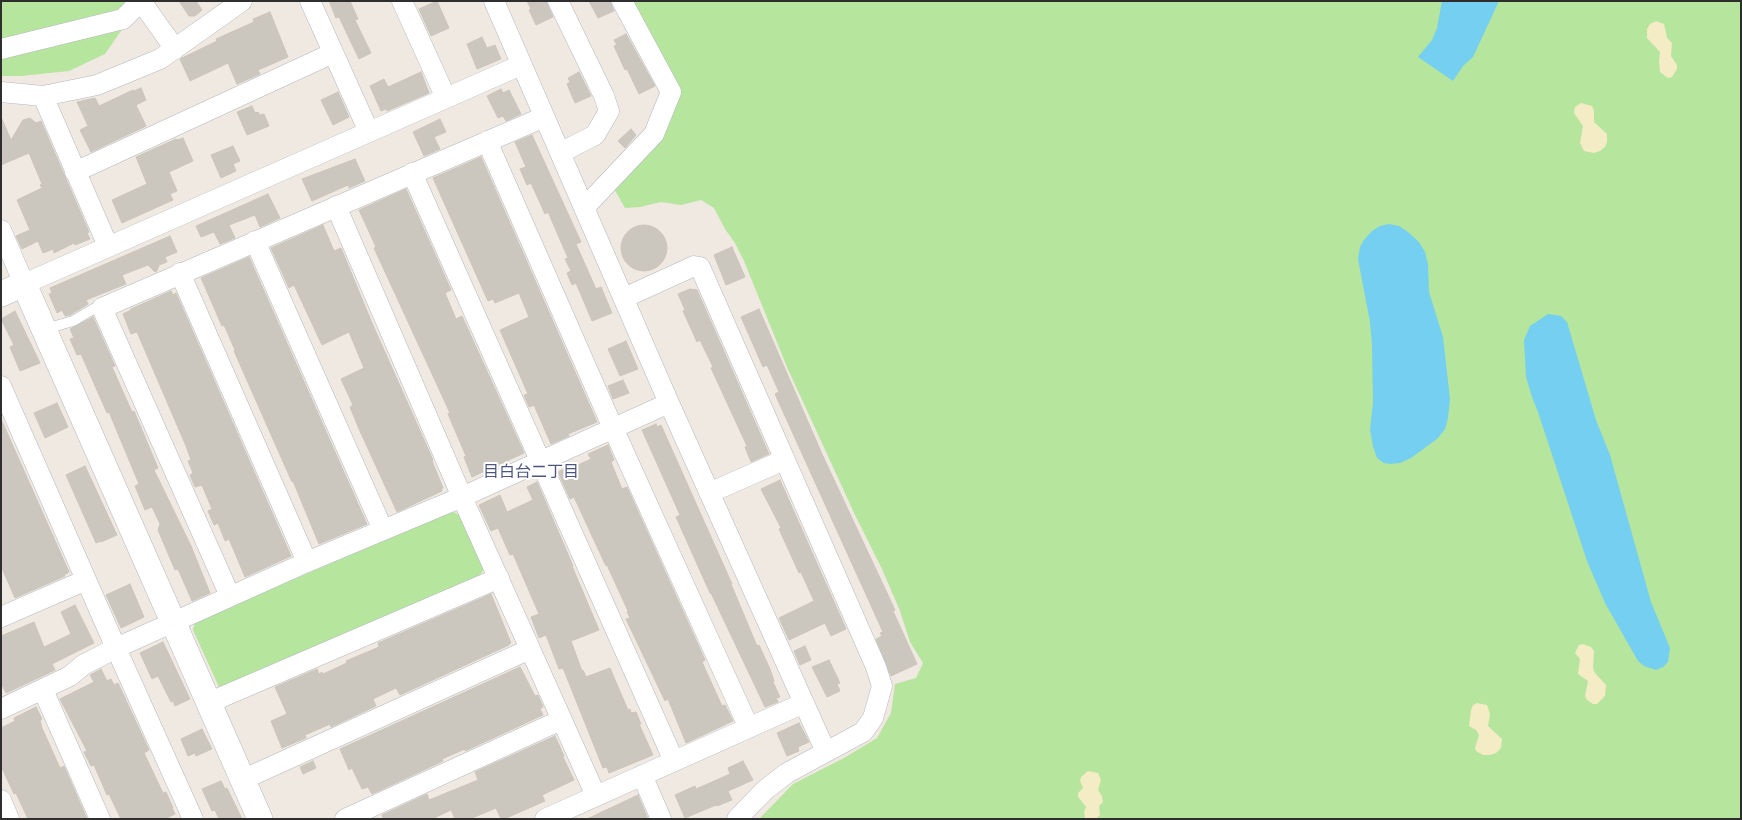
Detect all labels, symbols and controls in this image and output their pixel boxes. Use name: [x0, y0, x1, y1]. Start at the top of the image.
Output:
district label: 目白台二丁目: [483, 463, 579, 483]

